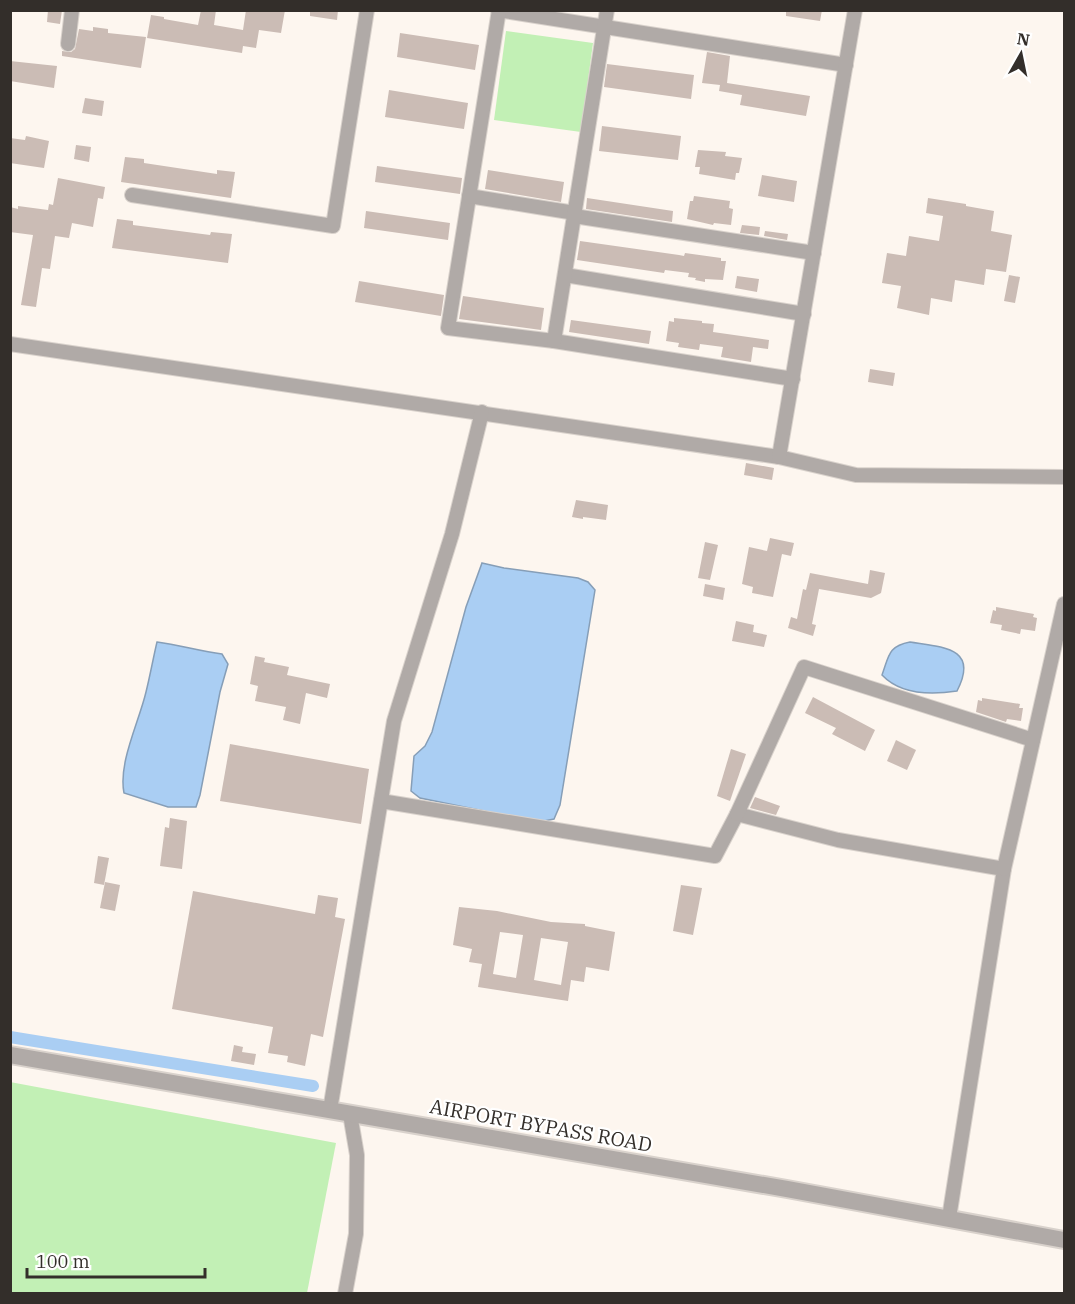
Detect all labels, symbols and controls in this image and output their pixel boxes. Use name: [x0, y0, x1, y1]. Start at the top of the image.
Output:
north arrow: [991, 24, 1051, 84]
text: N: [1016, 28, 1031, 50]
street label: AIRPORT BYPASS ROAD: [428, 1092, 654, 1158]
scale bar: [27, 1241, 206, 1279]
text: 100 m: [36, 1250, 90, 1273]

